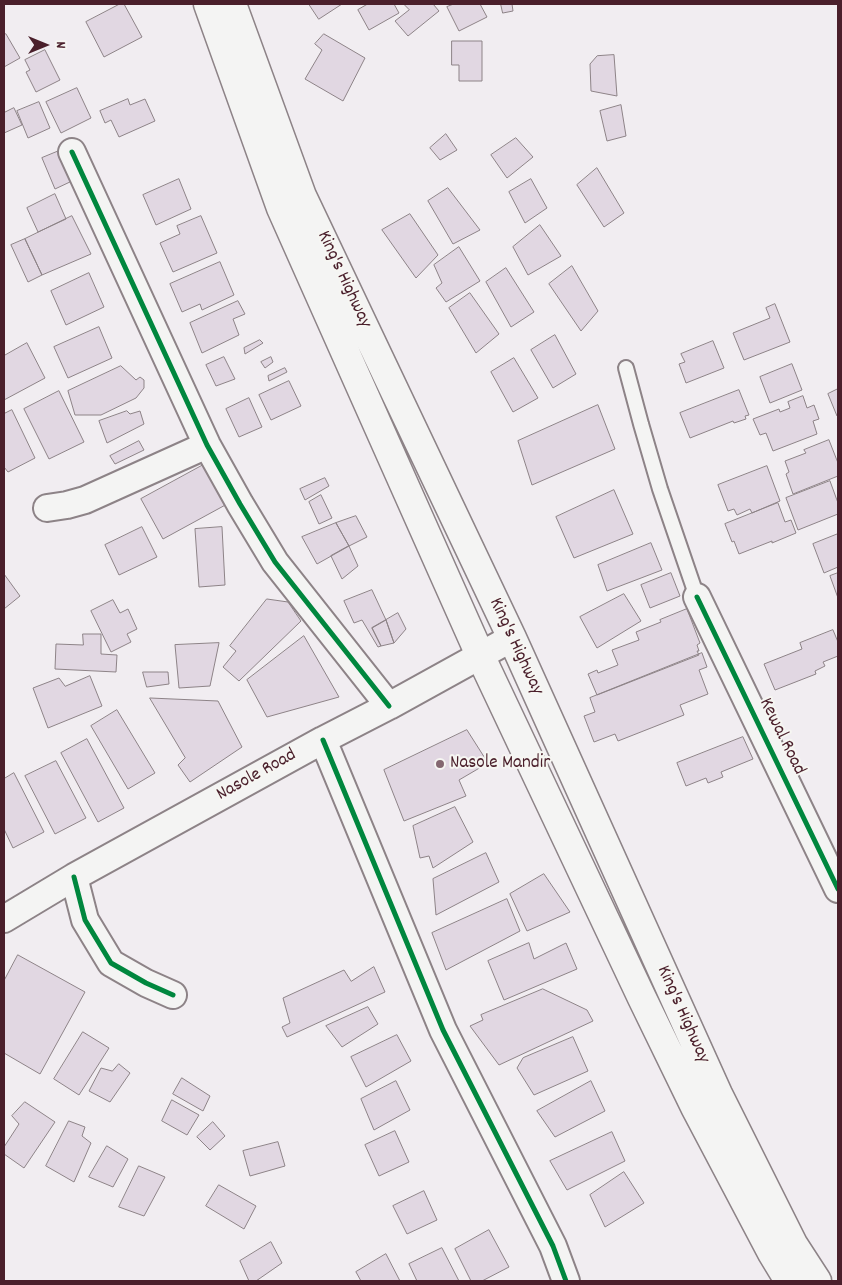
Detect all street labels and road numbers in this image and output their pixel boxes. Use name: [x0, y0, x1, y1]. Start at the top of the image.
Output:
street label: King's Highway: [311, 228, 375, 332]
street label: King's Highway: [483, 595, 547, 699]
street label: Kewal Road: [753, 695, 809, 779]
street label: Nasole Road: [213, 745, 301, 807]
street label: King's Highway: [650, 963, 714, 1067]

